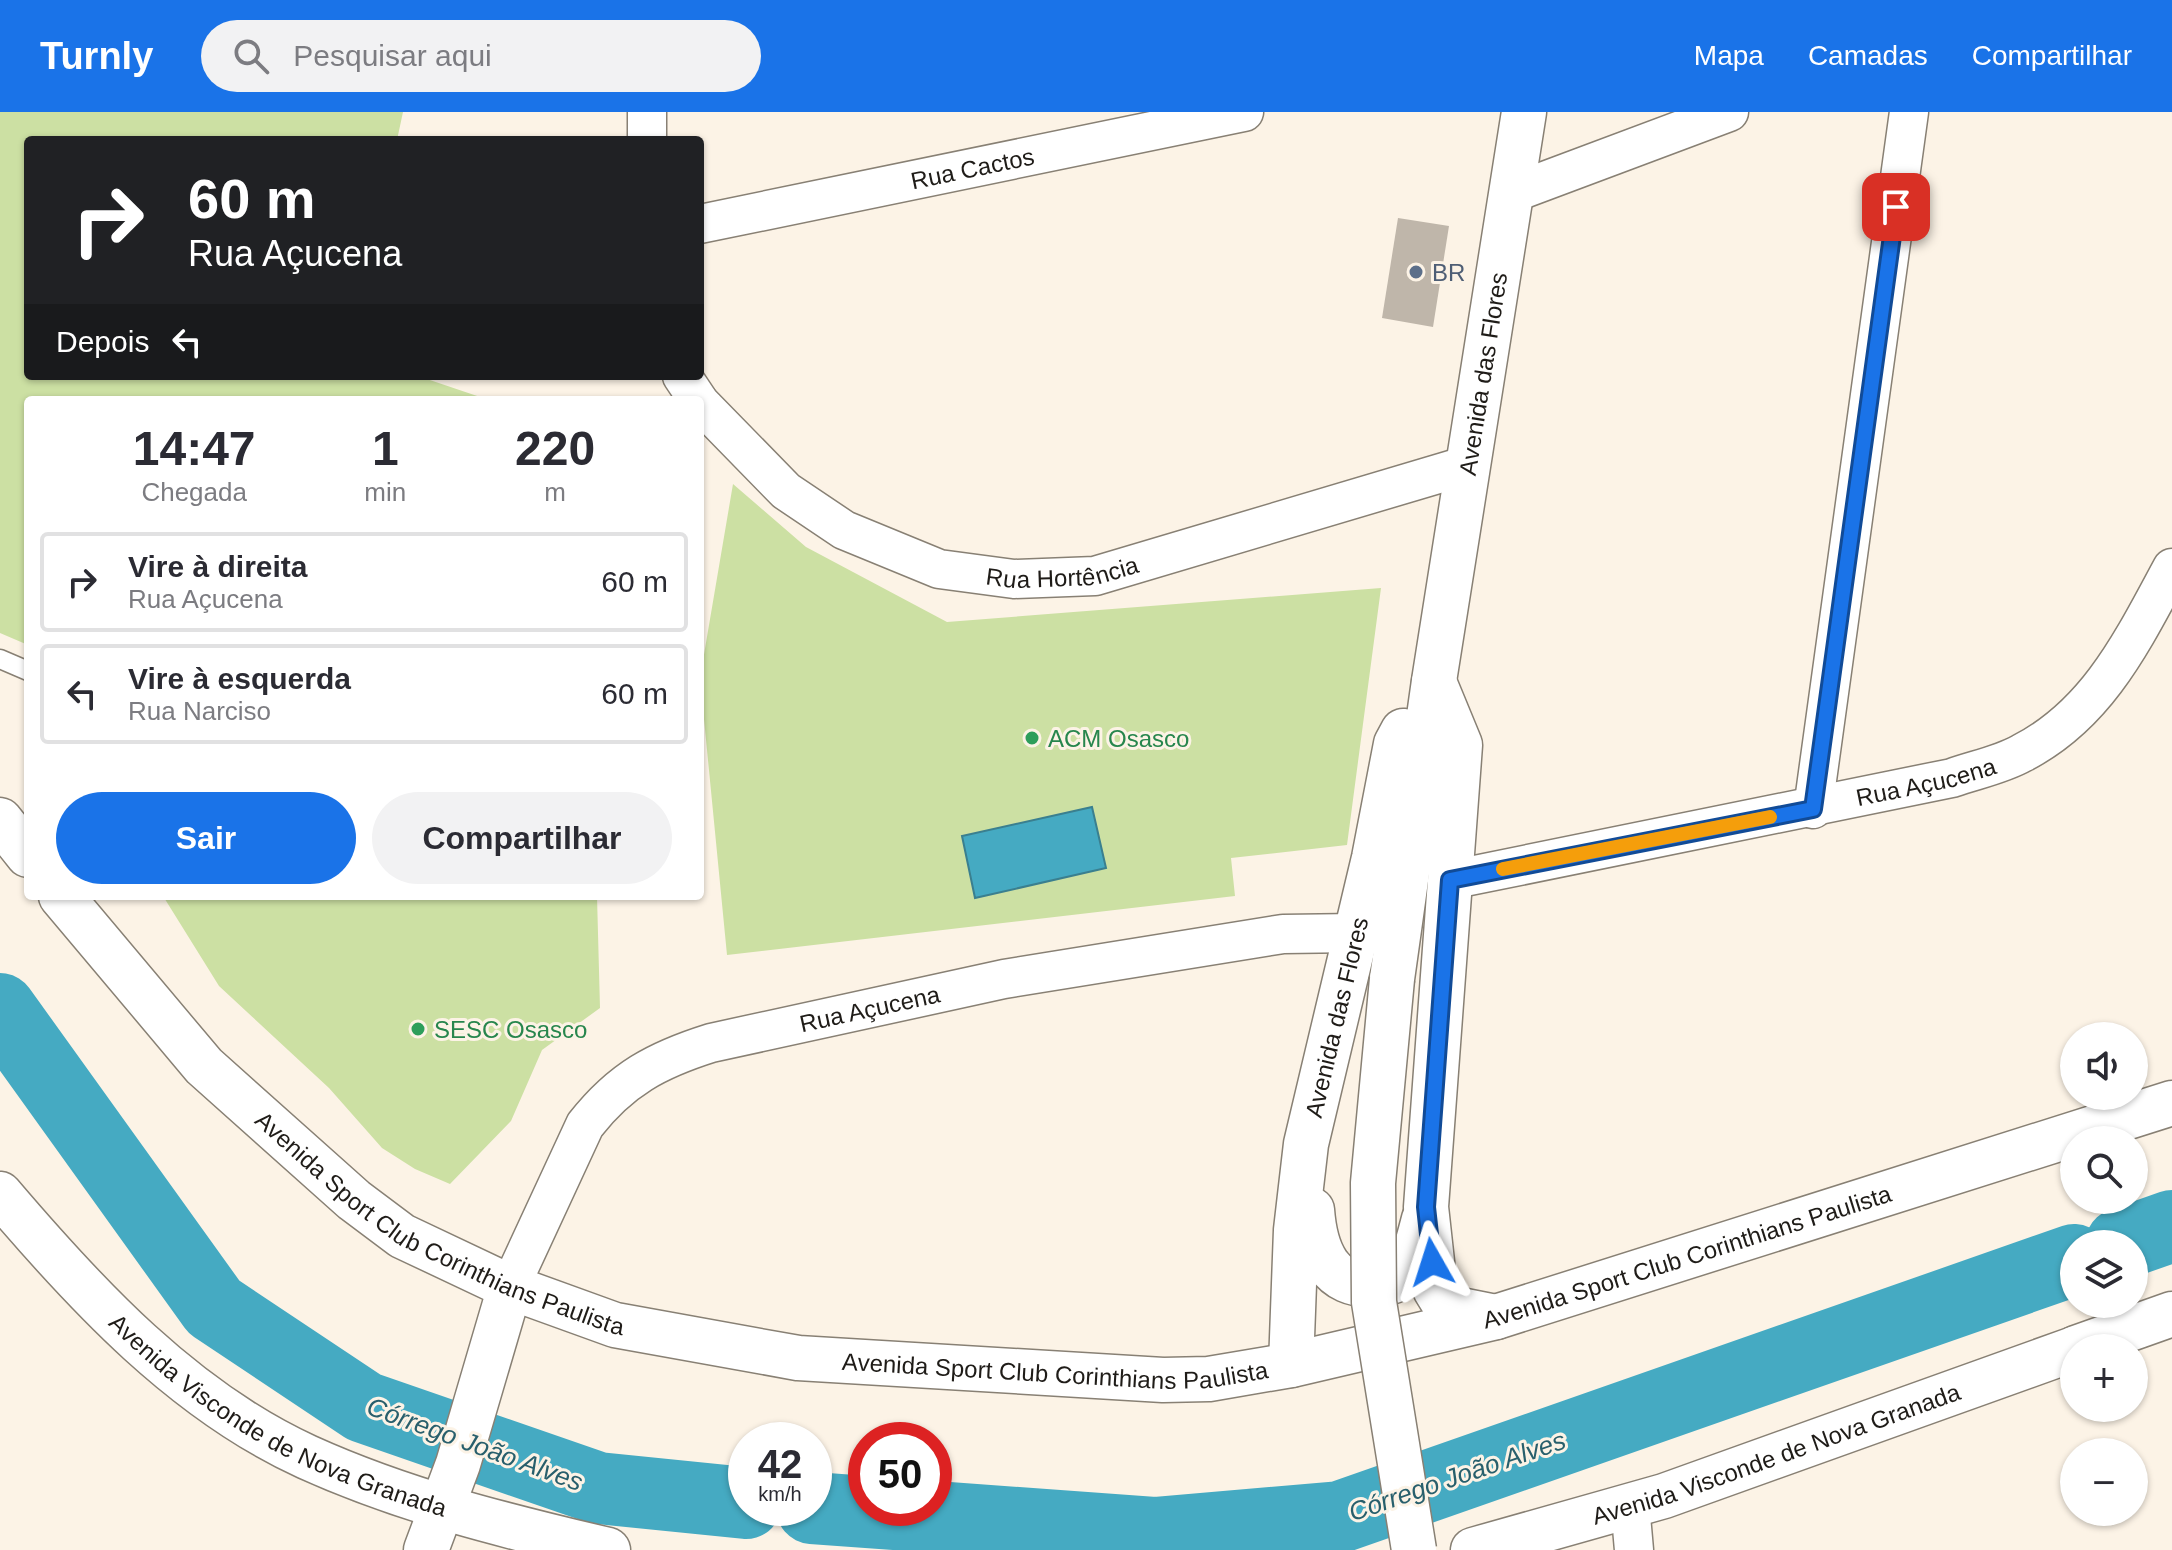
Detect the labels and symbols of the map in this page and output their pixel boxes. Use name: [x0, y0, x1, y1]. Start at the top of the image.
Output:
street label: Rua Cactos: [908, 142, 1036, 194]
pin: [1862, 173, 1930, 241]
place label: BR: [1432, 259, 1465, 286]
marker: BR: [1407, 263, 1425, 281]
street label: Avenida das Flores: [1453, 270, 1512, 477]
street label: Rua Hortência: [984, 550, 1142, 593]
place label: ACM Osasco: [1048, 725, 1189, 752]
marker: ACM Osasco: [1023, 729, 1041, 747]
street label: Rua Açucena: [1854, 751, 2000, 811]
street label: Avenida das Flores: [1299, 914, 1373, 1120]
street label: Rua Açucena: [797, 980, 943, 1037]
place label: SESC Osasco: [434, 1016, 587, 1043]
marker: SESC Osasco: [409, 1020, 427, 1038]
street label: Avenida Sport Club Corinthians Paulista: [251, 1106, 627, 1340]
street label: Avenida Sport Club Corinthians Paulista: [1480, 1179, 1895, 1333]
position arrow: [1390, 1220, 1474, 1304]
street label: Avenida Visconde de Nova Granada: [104, 1308, 451, 1521]
street label: Avenida Sport Club Corinthians Paulista: [841, 1347, 1270, 1394]
street label: Avenida Visconde de Nova Granada: [1589, 1377, 1964, 1529]
water label: Córrego João Alves: [363, 1391, 587, 1497]
speed limit sign: 50: [848, 1422, 952, 1526]
water label: Córrego João Alves: [1345, 1425, 1569, 1527]

